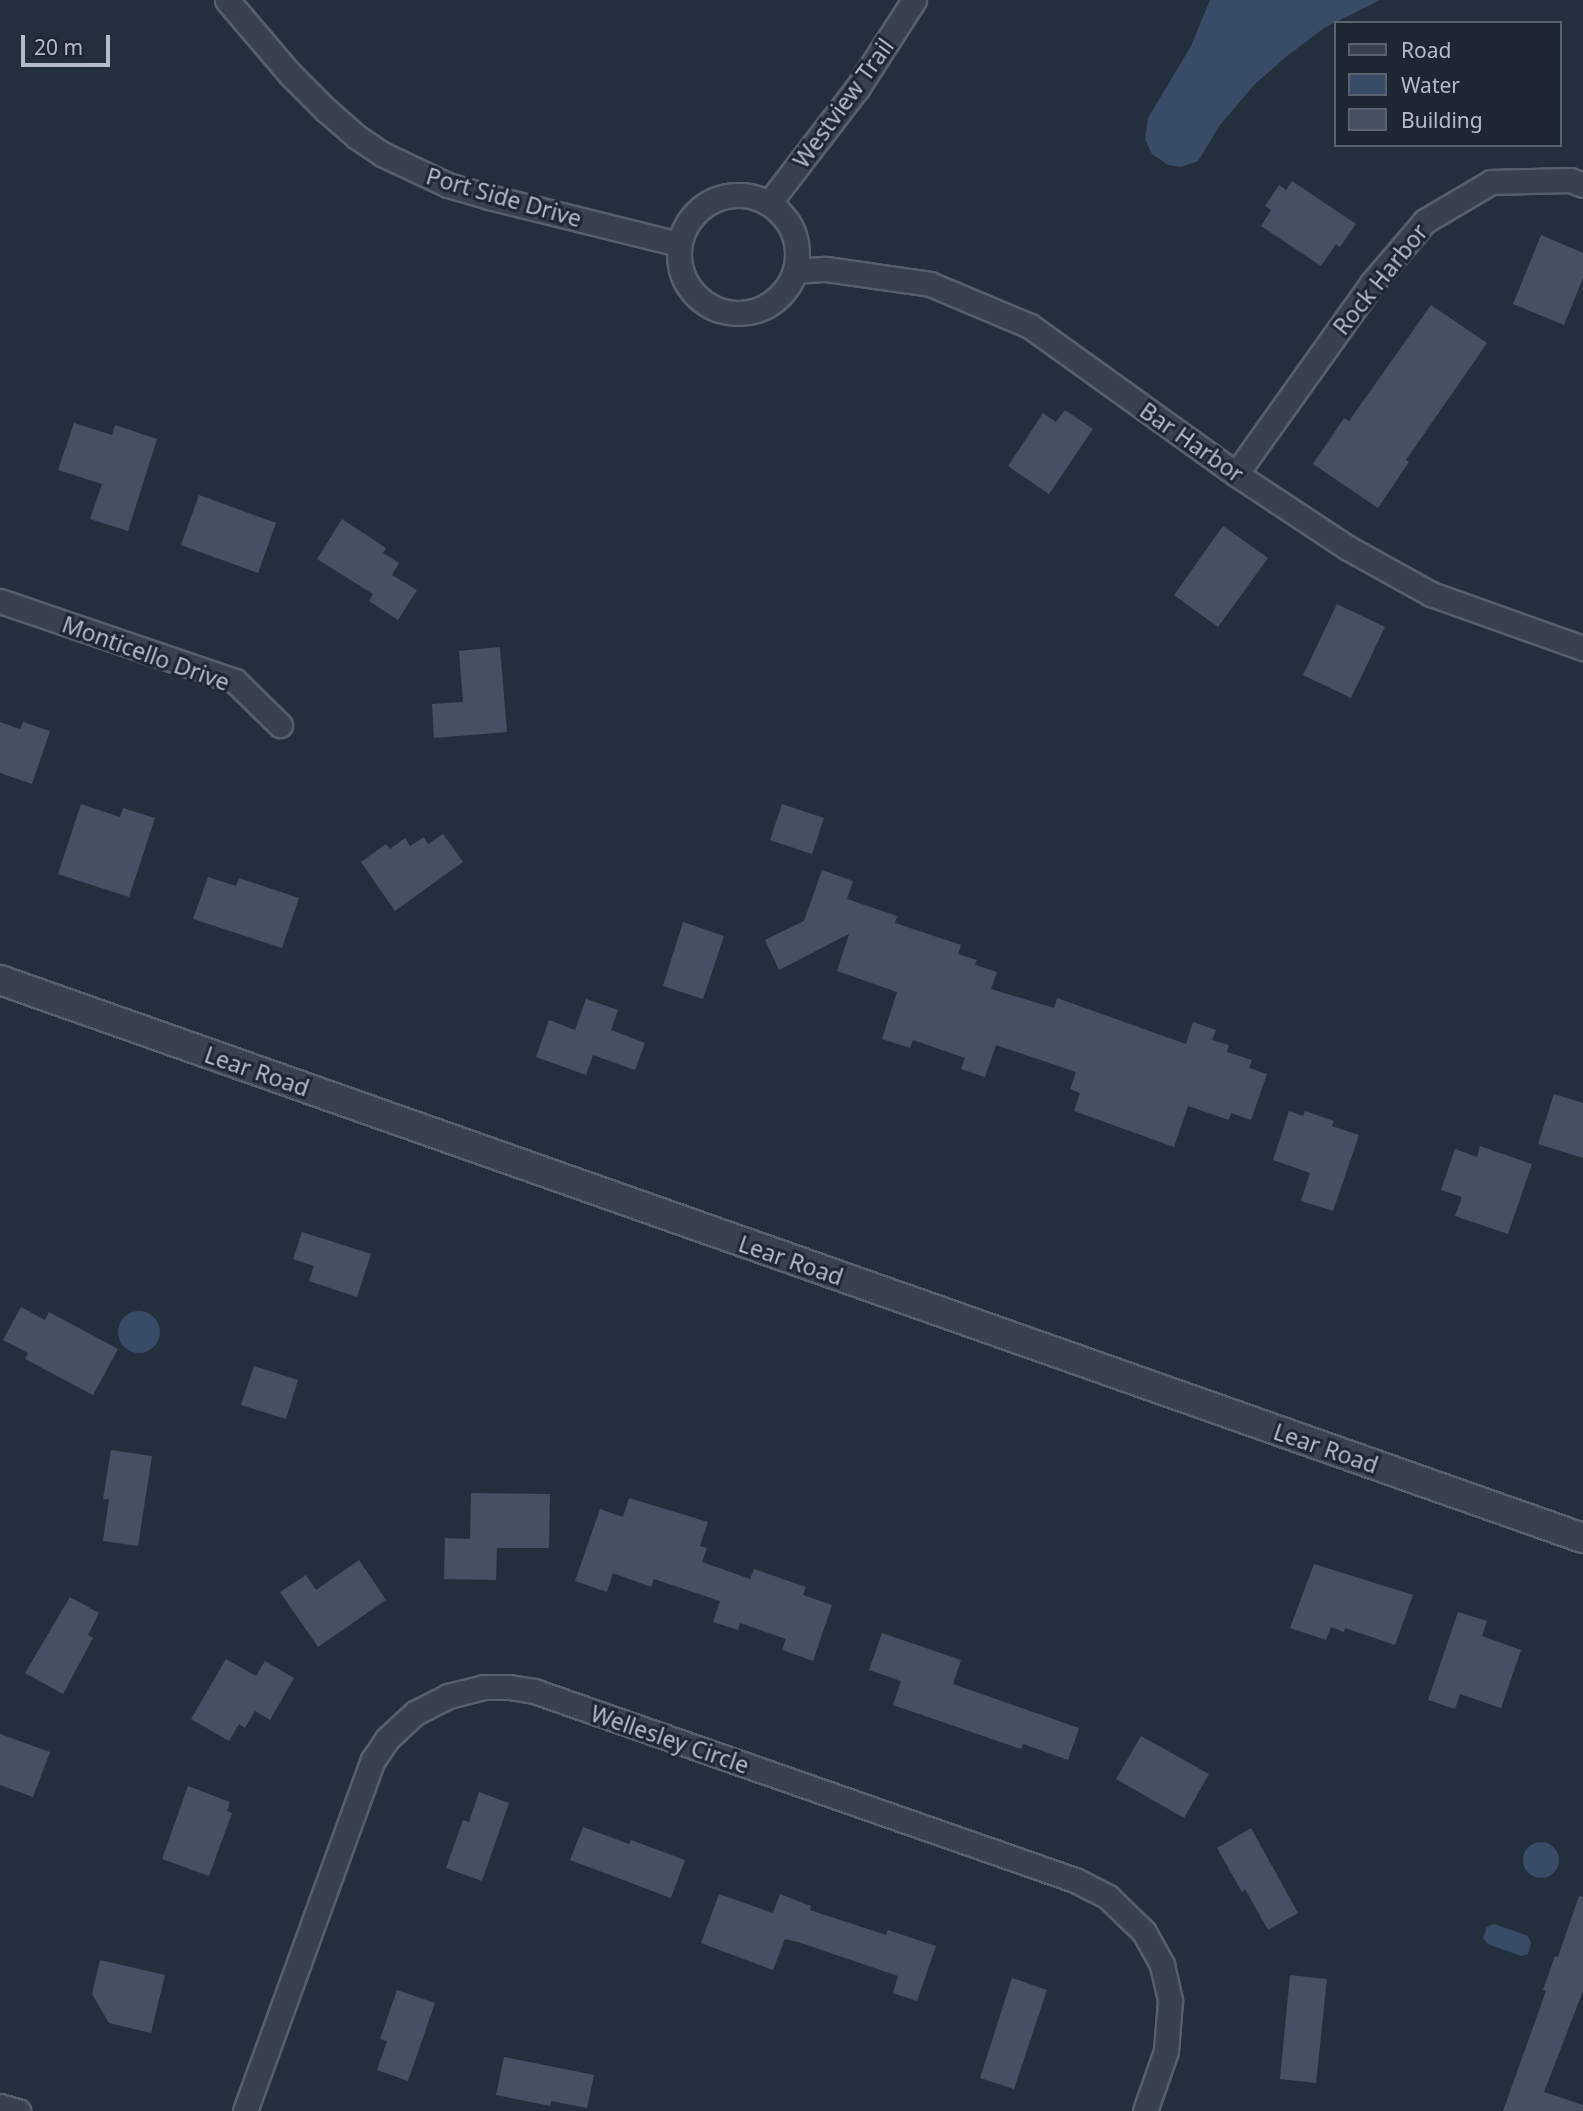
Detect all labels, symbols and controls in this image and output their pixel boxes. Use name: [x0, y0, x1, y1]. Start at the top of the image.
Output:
scale bar: [24, 21, 114, 65]
legend: [1334, 21, 1562, 147]
text: 20 m: [34, 33, 83, 61]
street label: Westview Trail: [787, 33, 899, 173]
text: Road: [1401, 36, 1451, 64]
text: Water: [1401, 71, 1460, 99]
text: Building: [1401, 106, 1483, 134]
street label: Port Side Drive: [423, 162, 585, 232]
street label: Rock Harbor: [1327, 218, 1433, 340]
street label: Bar Harbor: [1135, 396, 1249, 488]
street label: Monticello Drive: [59, 610, 233, 696]
street label: Lear Road: [201, 1040, 313, 1102]
street label: Lear Road: [735, 1229, 847, 1291]
street label: Lear Road: [1270, 1417, 1382, 1479]
street label: Wellesley Circle: [587, 1699, 753, 1779]

